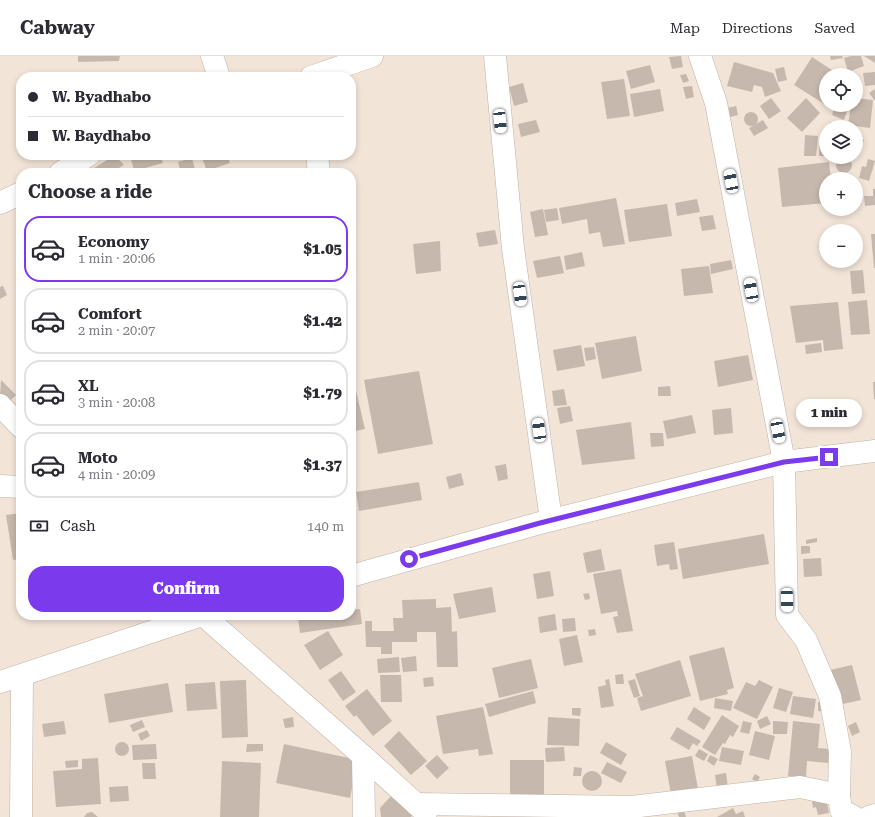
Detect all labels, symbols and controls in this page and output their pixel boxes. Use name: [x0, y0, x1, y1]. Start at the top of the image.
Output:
text: Cabway: [20, 16, 95, 39]
text: Map: [670, 20, 700, 36]
text: Directions: [722, 20, 792, 36]
text: Saved: [814, 20, 855, 36]
map controls: [819, 68, 863, 268]
button: locate: [819, 68, 863, 112]
text: W. Byadhabo: [52, 88, 151, 106]
car: [493, 108, 507, 134]
button: layers: [819, 120, 863, 164]
text: W. Baydhabo: [52, 127, 151, 145]
car: [723, 168, 739, 194]
button: +: [819, 172, 863, 216]
text: Choose a ride: [28, 181, 152, 202]
button: −: [819, 224, 863, 268]
icon: car: [30, 231, 66, 267]
text: Economy: [78, 233, 149, 251]
text: $1.05: [303, 240, 342, 258]
text: 1 min · 20:06: [78, 251, 155, 266]
car: [743, 277, 759, 303]
car: [512, 281, 528, 307]
icon: car: [30, 303, 66, 339]
text: Comfort: [78, 305, 142, 323]
text: $1.42: [303, 312, 342, 330]
text: 2 min · 20:07: [78, 323, 155, 338]
icon: car: [30, 375, 66, 411]
text: XL: [78, 377, 99, 395]
text: $1.79: [303, 384, 342, 402]
text: 3 min · 20:08: [78, 395, 155, 410]
callout: 1 min: [796, 399, 862, 427]
text: 1 min: [811, 405, 847, 420]
car: [531, 417, 547, 443]
car: [770, 418, 786, 444]
icon: car: [30, 447, 66, 483]
route end: [820, 448, 838, 466]
text: Moto: [78, 449, 118, 467]
text: $1.37: [303, 456, 342, 474]
text: 4 min · 20:09: [78, 467, 155, 482]
icon: cash: [28, 515, 50, 537]
text: Cash: [60, 517, 96, 535]
text: 140 m: [307, 519, 344, 534]
route start: [400, 550, 418, 568]
button: Confirm: [28, 566, 344, 612]
car: [781, 588, 793, 612]

